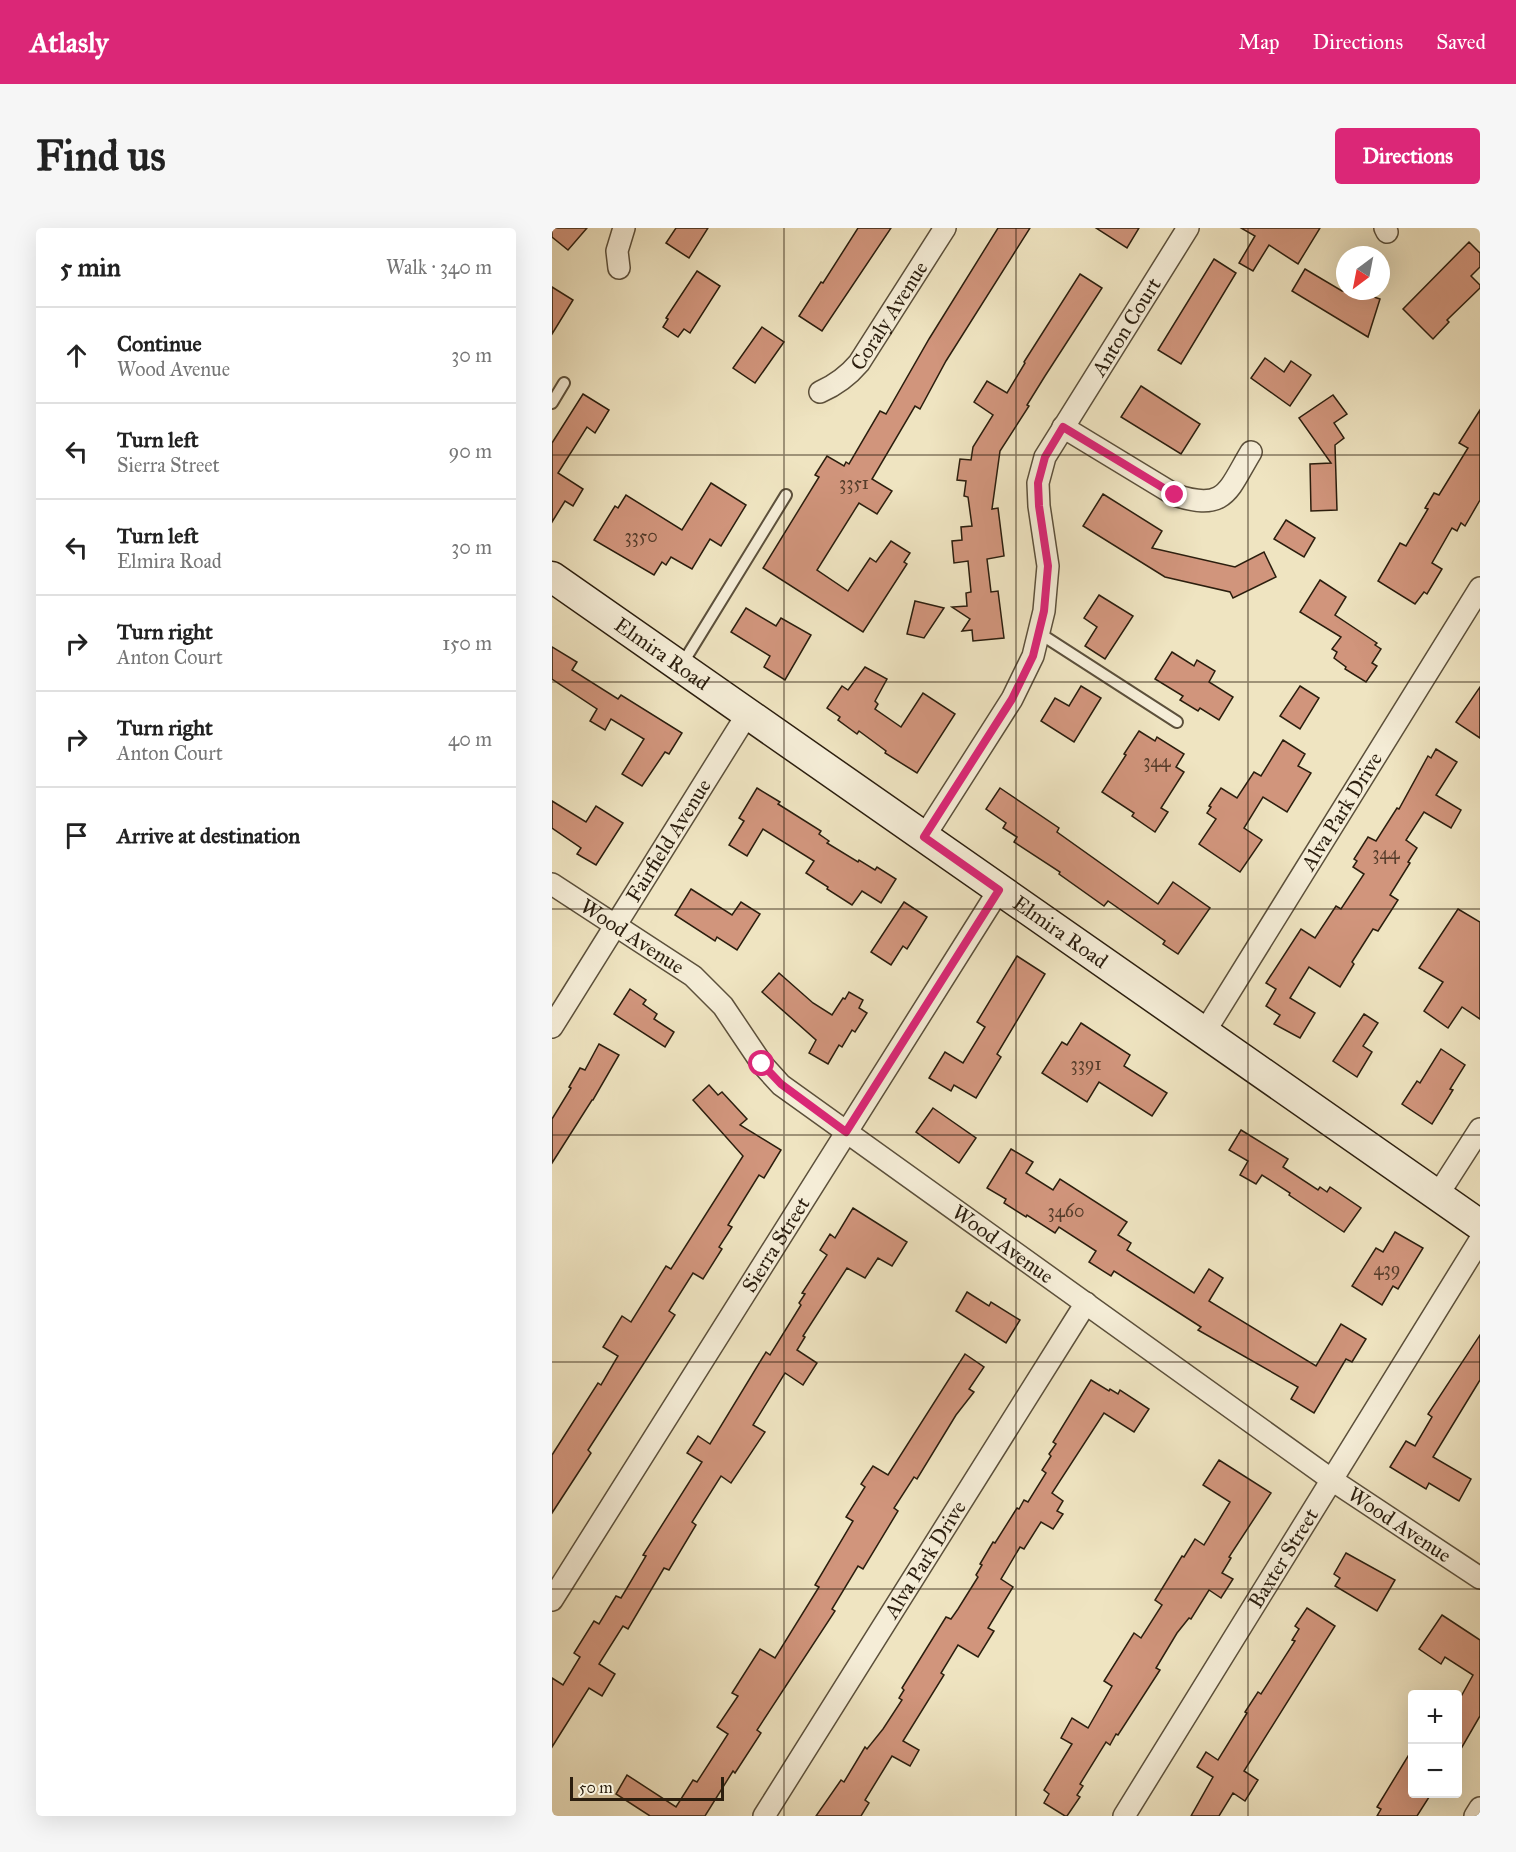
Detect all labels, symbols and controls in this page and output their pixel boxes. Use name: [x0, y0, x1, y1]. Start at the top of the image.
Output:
text: Atlasly: [30, 25, 108, 60]
text: Map: [1239, 29, 1280, 55]
text: Directions: [1313, 29, 1403, 55]
text: Saved: [1436, 29, 1486, 55]
button: Directions: [1335, 128, 1480, 184]
text: Find us: [36, 130, 166, 182]
north arrow: [1336, 246, 1390, 300]
text: 5 min: [60, 251, 121, 283]
text: Walk · 340 m: [386, 255, 492, 279]
street label: Coraly Avenue: [845, 256, 934, 375]
street label: Anton Court: [1085, 272, 1167, 382]
text: Continue: [117, 330, 202, 357]
icon: ahead: [60, 339, 93, 372]
text: 30 m: [451, 343, 492, 367]
text: Wood Avenue: [117, 357, 230, 381]
text: Turn left: [117, 426, 199, 453]
icon: left: [60, 435, 93, 468]
text: 90 m: [449, 439, 492, 463]
text: Sierra Street: [117, 453, 220, 477]
house number: 3351: [839, 472, 869, 494]
route end: [1161, 481, 1187, 507]
text: Turn left: [117, 522, 199, 549]
house number: 3350: [624, 525, 658, 547]
icon: left: [60, 531, 93, 564]
text: 30 m: [451, 535, 492, 559]
text: Elmira Road: [117, 549, 222, 573]
street label: Elmira Road: [609, 612, 715, 696]
text: Turn right: [117, 618, 213, 645]
icon: right: [60, 627, 93, 660]
text: 150 m: [442, 631, 492, 655]
text: Anton Court: [117, 645, 223, 669]
text: Turn right: [117, 714, 213, 741]
icon: right: [60, 723, 93, 756]
text: 40 m: [448, 727, 492, 751]
text: Anton Court: [117, 741, 223, 765]
street label: Alva Park Drive: [1295, 747, 1388, 876]
house number: 344: [1143, 750, 1172, 772]
street label: Fairfield Avenue: [620, 774, 717, 907]
icon: arrive: [60, 819, 93, 852]
text: Arrive at destination: [117, 822, 300, 849]
house number: 344: [1372, 842, 1401, 864]
street label: Elmira Road: [1008, 890, 1113, 974]
street label: Wood Avenue: [576, 893, 689, 980]
route start: [748, 1050, 774, 1076]
house number: 3391: [1070, 1053, 1102, 1075]
street label: Sierra Street: [736, 1192, 816, 1297]
street label: Wood Avenue: [947, 1199, 1059, 1289]
house number: 3460: [1048, 1200, 1084, 1222]
house number: 439: [1374, 1258, 1400, 1280]
street label: Wood Avenue: [1343, 1481, 1456, 1568]
street label: Alva Park Drive: [878, 1495, 972, 1624]
street label: Baxter Street: [1243, 1503, 1324, 1613]
map controls: [1408, 1690, 1462, 1798]
button: +: [1408, 1690, 1462, 1744]
button: −: [1408, 1744, 1462, 1798]
scale bar: [570, 1774, 724, 1802]
text: 50 m: [579, 1778, 613, 1797]

